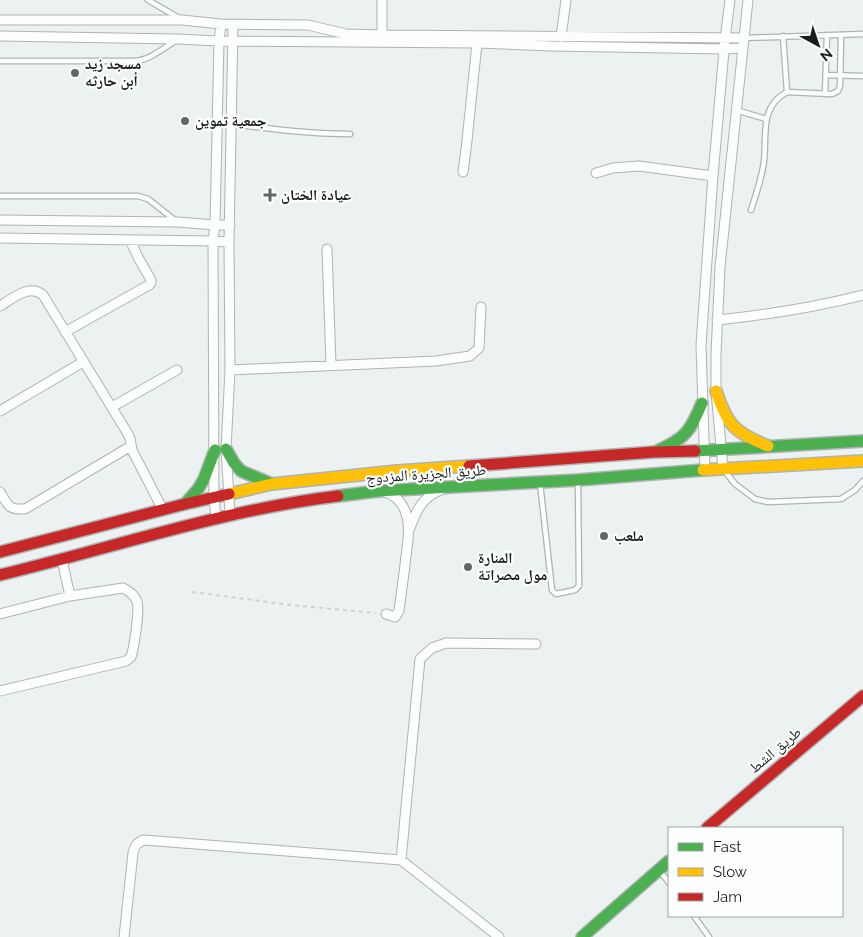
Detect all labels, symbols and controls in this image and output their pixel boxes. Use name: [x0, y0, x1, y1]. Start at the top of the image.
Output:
north arrow: [793, 20, 843, 70]
text: N: [817, 45, 836, 65]
place label: مسجد زيد أبن حارثه: [85, 55, 141, 90]
marker: مسجد زيد أبن حارثه: [69, 67, 81, 79]
place label: جمعية تموين: [195, 112, 267, 130]
marker: جمعية تموين: [179, 115, 191, 127]
place label: عيادة الختان: [281, 186, 351, 204]
marker: عيادة الختان: [263, 188, 277, 202]
street label: طريق الجزيرة المزدوج: [365, 461, 487, 488]
place label: ملعب: [614, 527, 644, 545]
marker: ملعب: [598, 530, 610, 542]
place label: المنارة مول مصراتة: [478, 549, 547, 584]
marker: المنارة مول مصراتة: [462, 561, 474, 573]
street label: طريق الشط: [745, 723, 806, 778]
legend: [668, 827, 843, 917]
text: Fast: [713, 838, 741, 856]
text: Slow: [713, 863, 747, 881]
text: Jam: [713, 888, 742, 906]

